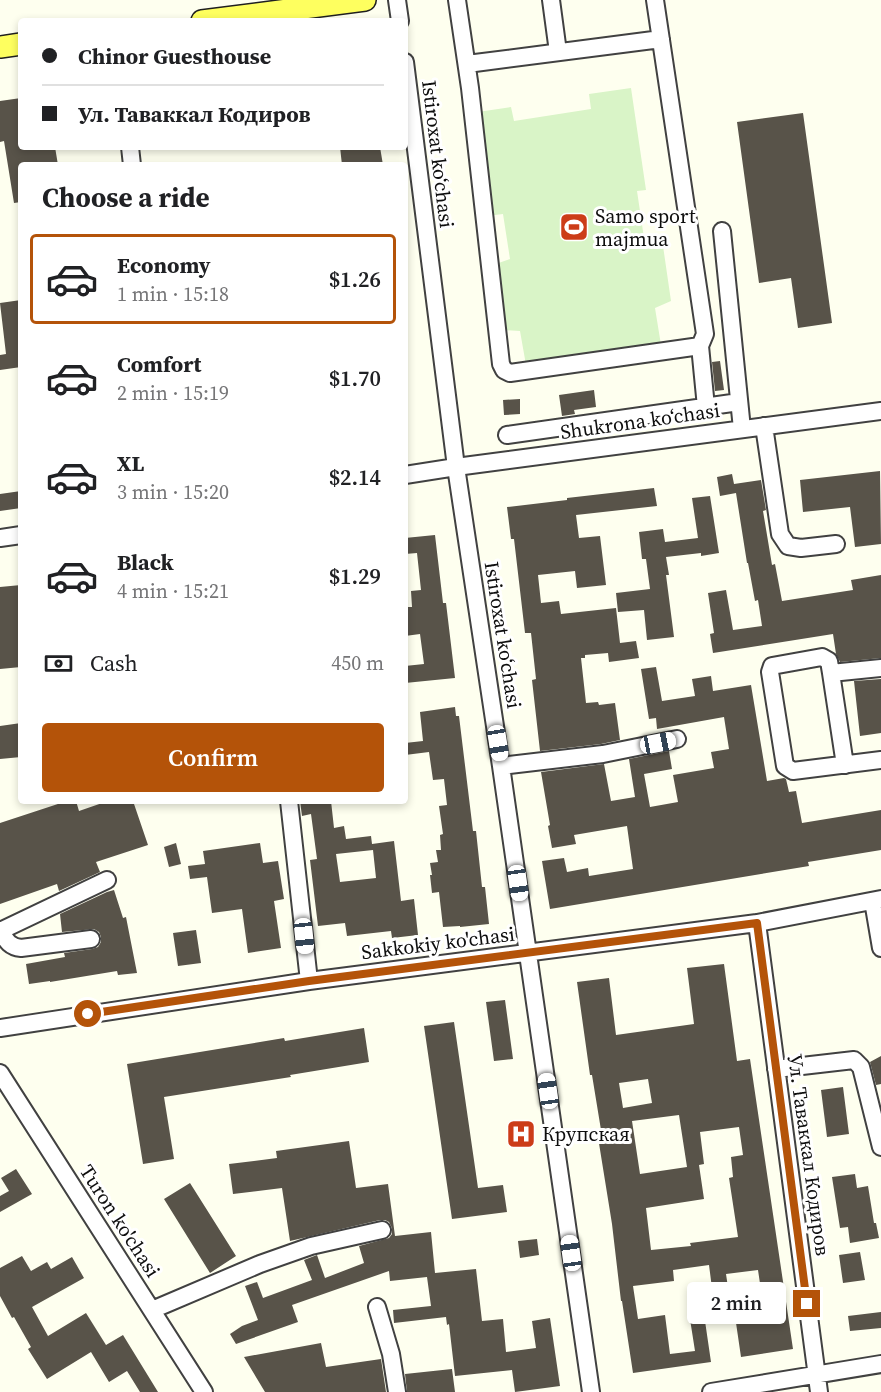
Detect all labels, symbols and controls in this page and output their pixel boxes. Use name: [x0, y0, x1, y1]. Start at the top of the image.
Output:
text: Chinor Guesthouse: [78, 41, 271, 71]
street label: Istiroxat koʻchasi: [415, 79, 461, 229]
text: Ул. Таваккал Кодиров: [78, 99, 311, 129]
text: Choose a ride: [42, 179, 210, 216]
place label: Samo sport majmua: [595, 202, 696, 253]
sports icon: Samo sport majmua: [558, 211, 590, 243]
text: Economy: [117, 250, 211, 280]
icon: car: [45, 252, 99, 306]
text: $1.26: [329, 264, 381, 294]
text: 1 min · 15:18: [117, 280, 229, 308]
text: Comfort: [117, 349, 201, 379]
icon: car: [45, 351, 99, 405]
text: $1.70: [329, 363, 381, 393]
text: 2 min · 15:19: [117, 379, 229, 407]
street label: Shukrona koʻchasi: [558, 396, 722, 446]
text: XL: [117, 448, 144, 478]
icon: car: [45, 450, 99, 504]
text: $2.14: [329, 462, 381, 492]
text: 3 min · 15:20: [117, 478, 229, 506]
text: Black: [117, 547, 174, 577]
icon: car: [45, 549, 99, 603]
street label: Istiroxat koʻchasi: [478, 559, 528, 711]
text: $1.29: [329, 561, 381, 591]
text: 4 min · 15:21: [117, 577, 229, 605]
icon: cash: [42, 647, 75, 680]
text: Cash: [90, 648, 138, 678]
text: 450 m: [331, 649, 384, 677]
button: Confirm: [42, 723, 384, 792]
car: [486, 724, 510, 762]
car: [639, 731, 677, 755]
car: [507, 864, 529, 902]
car: [293, 917, 315, 955]
street label: Sakkokiy ko'chasi: [360, 920, 516, 966]
route start: [74, 1000, 101, 1027]
street label: Ул. Таваккал Кодиров: [781, 1052, 837, 1258]
car: [537, 1072, 559, 1110]
hospital icon: Крупская: [505, 1118, 537, 1150]
place label: Крупская: [542, 1120, 630, 1148]
street label: Turon ko'chasi: [73, 1159, 167, 1283]
car: [560, 1234, 582, 1272]
callout: 2 min: [687, 1283, 786, 1325]
text: 2 min: [711, 1289, 762, 1317]
route end: [793, 1290, 820, 1317]

